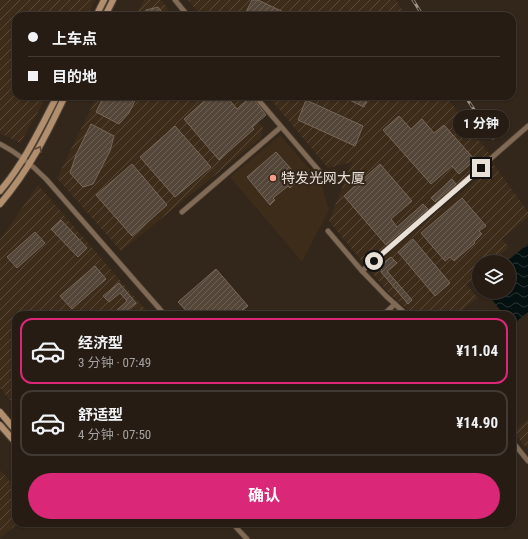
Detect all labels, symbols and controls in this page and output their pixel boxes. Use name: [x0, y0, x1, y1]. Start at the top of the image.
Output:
text: 上车点: [52, 30, 97, 48]
text: 目的地: [52, 68, 97, 86]
callout: 1 分钟: [453, 110, 509, 138]
text: 1 分钟: [463, 116, 499, 131]
one-way arrow: [34, 146, 41, 153]
route end: [472, 159, 490, 177]
place label: 特发光网大厦: [281, 170, 365, 186]
marker: 特发光网大厦: [268, 173, 278, 183]
route start: [365, 252, 383, 270]
map controls: [472, 255, 516, 299]
button: layers: [472, 255, 516, 299]
icon: car: [30, 333, 66, 369]
text: 经济型: [78, 334, 123, 352]
text: ¥11.04: [456, 342, 498, 360]
text: 3 分钟 · 07:49: [78, 355, 151, 370]
icon: car: [30, 405, 66, 441]
text: 舒适型: [78, 406, 123, 424]
text: ¥14.90: [456, 414, 498, 432]
text: 4 分钟 · 07:50: [78, 427, 151, 442]
button: 确认: [28, 473, 500, 519]

